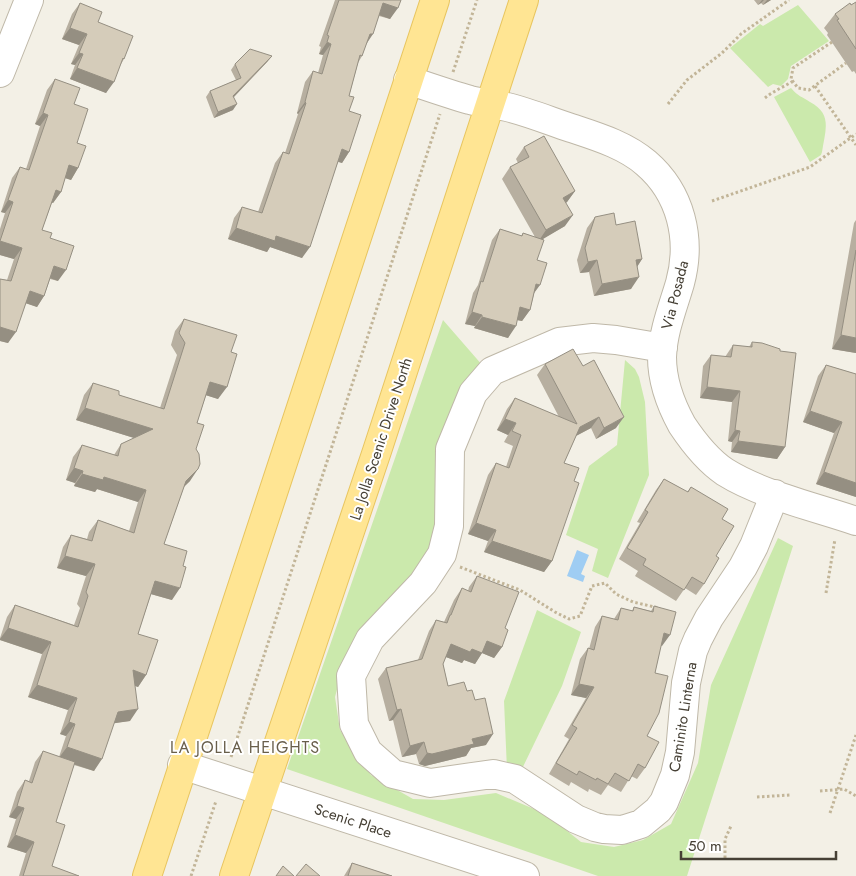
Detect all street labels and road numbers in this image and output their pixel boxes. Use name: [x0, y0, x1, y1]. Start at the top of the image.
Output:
street label: Via Posada: [656, 258, 694, 332]
street label: La Jolla Scenic Drive North: [344, 355, 418, 523]
street label: Caminito Linterna: [663, 660, 703, 774]
street label: Scenic Place: [311, 798, 395, 844]

